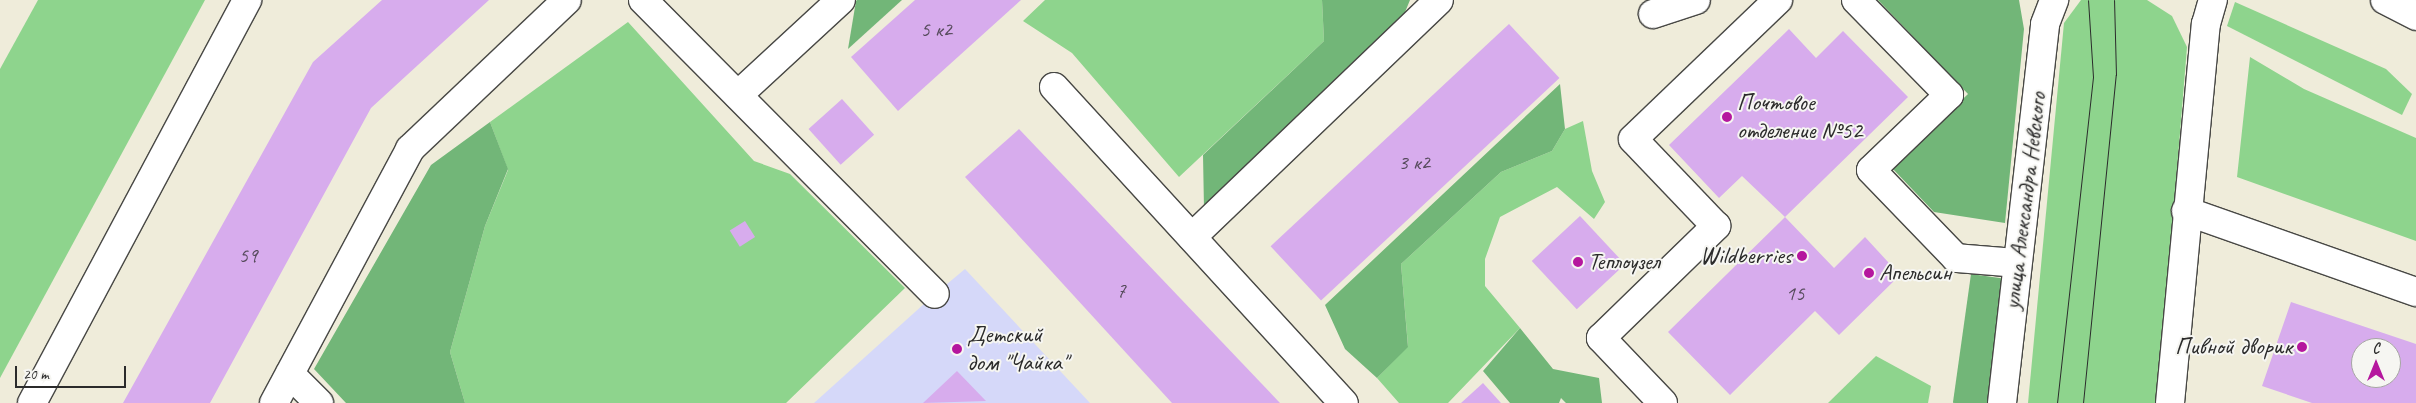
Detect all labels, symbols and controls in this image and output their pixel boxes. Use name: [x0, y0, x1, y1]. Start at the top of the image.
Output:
house number: 5 к2: [920, 16, 952, 42]
place label: Почтовое отделение №52: [1737, 89, 1862, 145]
street label: улица Александра Невского: [1997, 90, 2053, 312]
marker: Почтовое отделение №52: [1721, 111, 1733, 123]
house number: 3 к2: [1398, 149, 1430, 175]
house number: 59: [239, 242, 257, 268]
place label: Wildberries: [1700, 242, 1792, 270]
place label: Теплоузел: [1588, 248, 1660, 276]
marker: Wildberries: [1796, 250, 1808, 262]
marker: Теплоузел: [1572, 256, 1584, 268]
place label: Апельсин: [1879, 259, 1951, 287]
marker: Апельсин: [1863, 267, 1875, 279]
house number: 7: [1116, 277, 1126, 303]
house number: 15: [1786, 280, 1804, 306]
place label: Детский дом "Чайка": [967, 321, 1068, 377]
place label: Пивной дворик: [2175, 333, 2292, 361]
north arrow: [2351, 338, 2401, 388]
text: С: [2373, 340, 2379, 357]
marker: Пивной дворик: [2296, 341, 2308, 353]
marker: Детский дом "Чайка": [951, 343, 963, 355]
scale bar: [18, 356, 129, 388]
text: 20 m: [23, 365, 49, 384]

